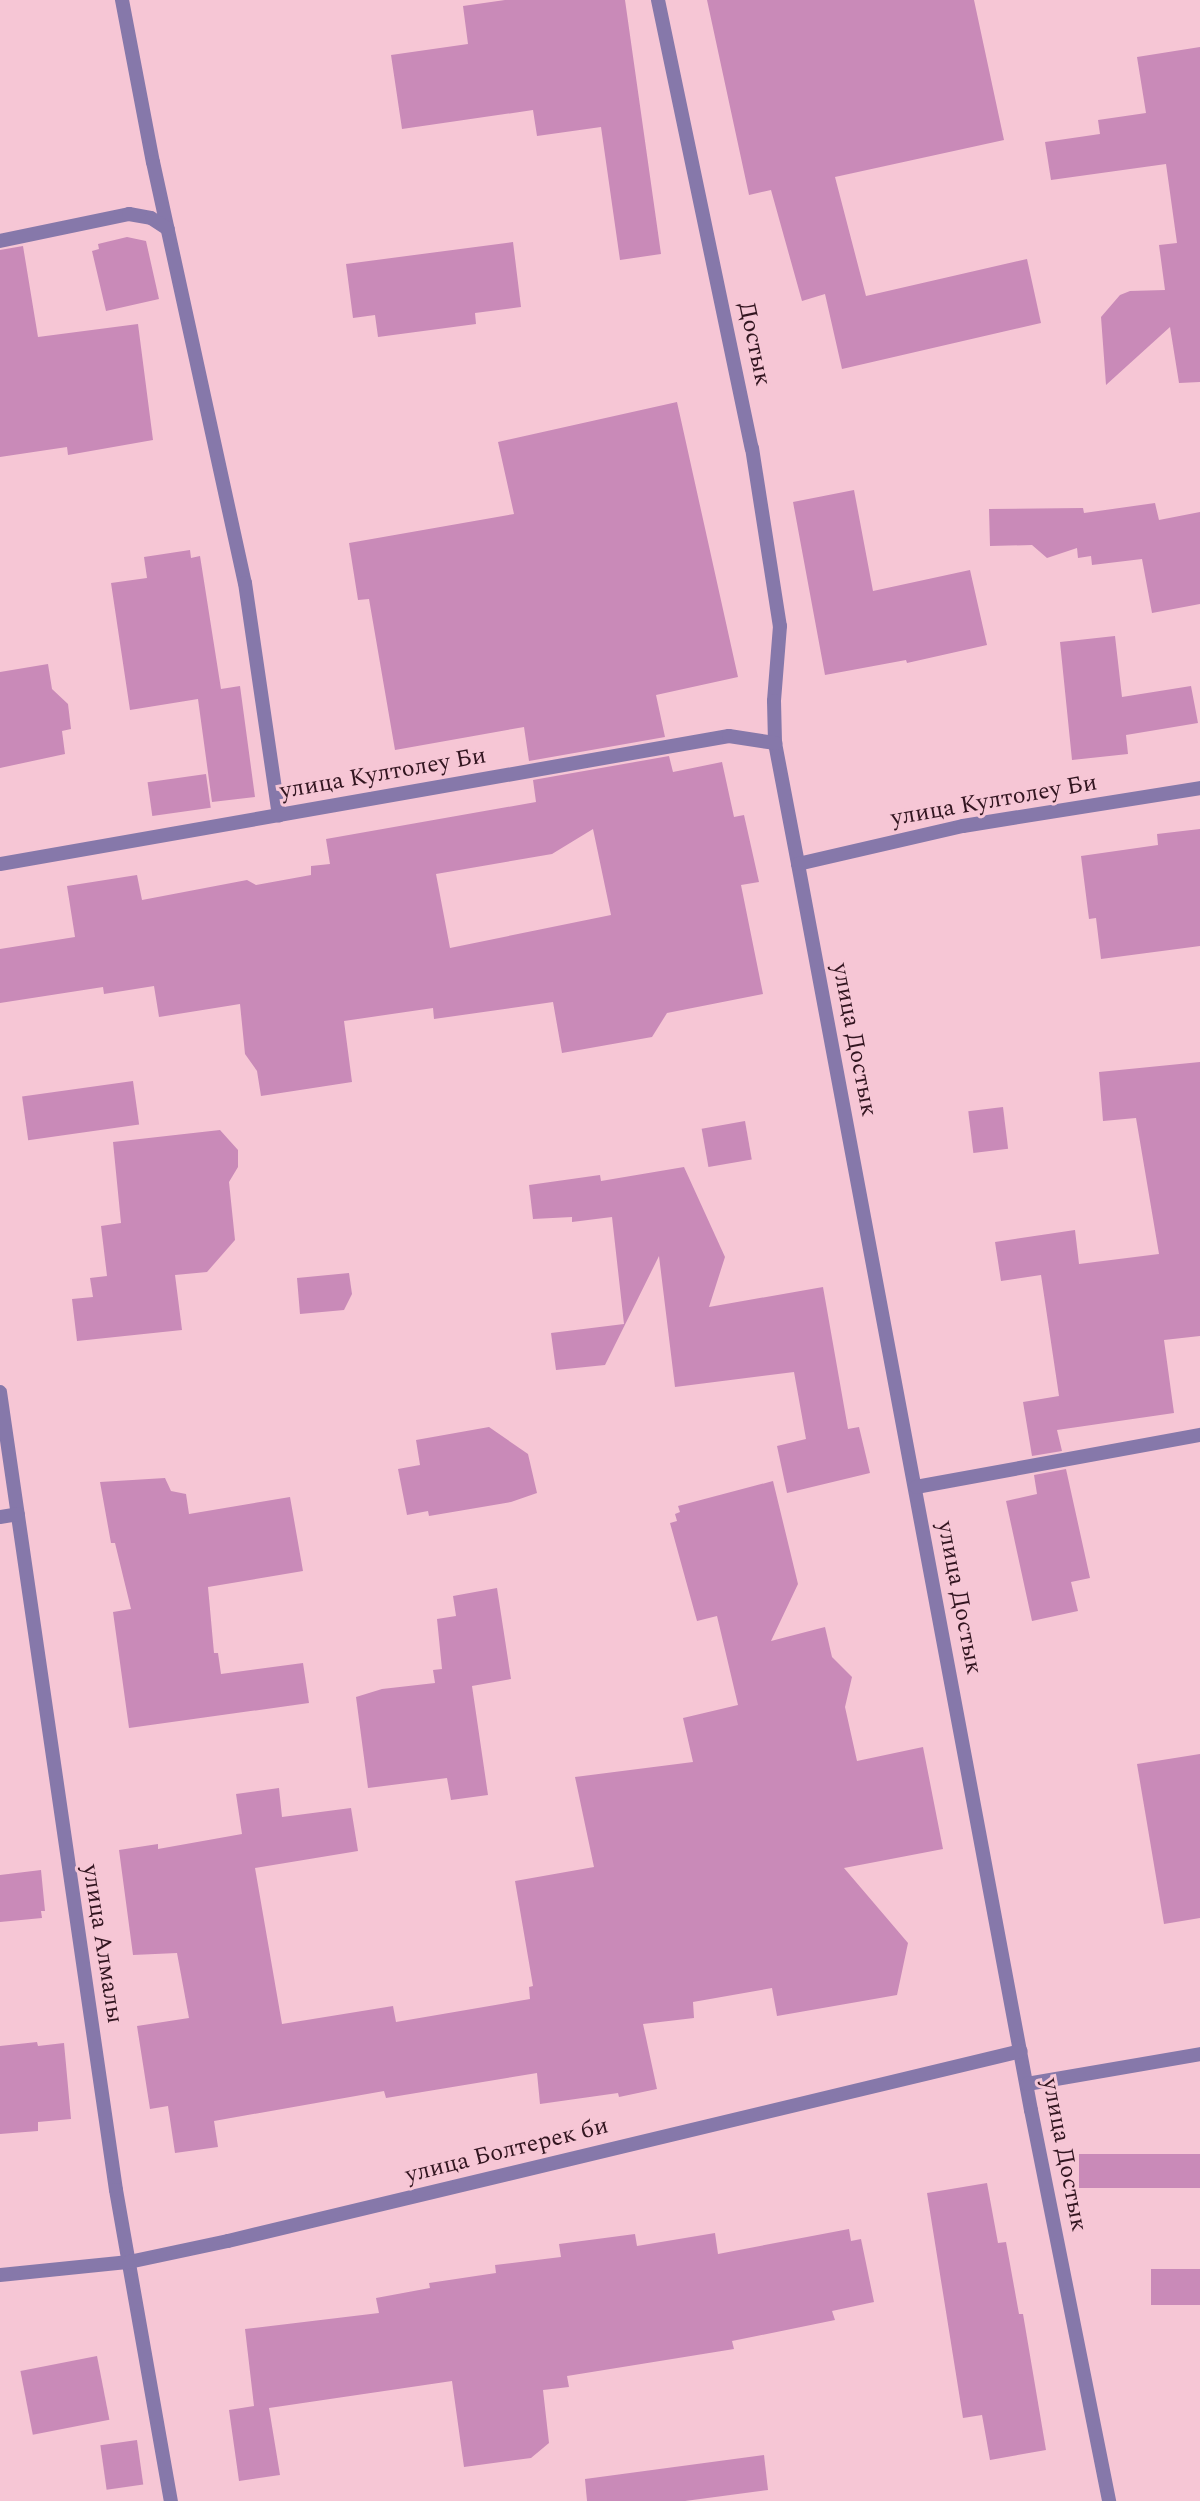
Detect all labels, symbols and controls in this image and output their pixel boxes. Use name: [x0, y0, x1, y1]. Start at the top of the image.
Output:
street label: Достык: [731, 300, 777, 388]
street label: улица Култолеу Би: [278, 742, 488, 806]
street label: улица Култолеу Би: [889, 769, 1099, 833]
street label: улица Достык: [825, 961, 883, 1119]
street label: улица Достык: [930, 1519, 988, 1677]
street label: улица Алмалы: [75, 1862, 129, 2026]
street label: улица Достык: [1035, 2076, 1093, 2234]
street label: улица Болтерек би: [403, 2112, 611, 2190]

